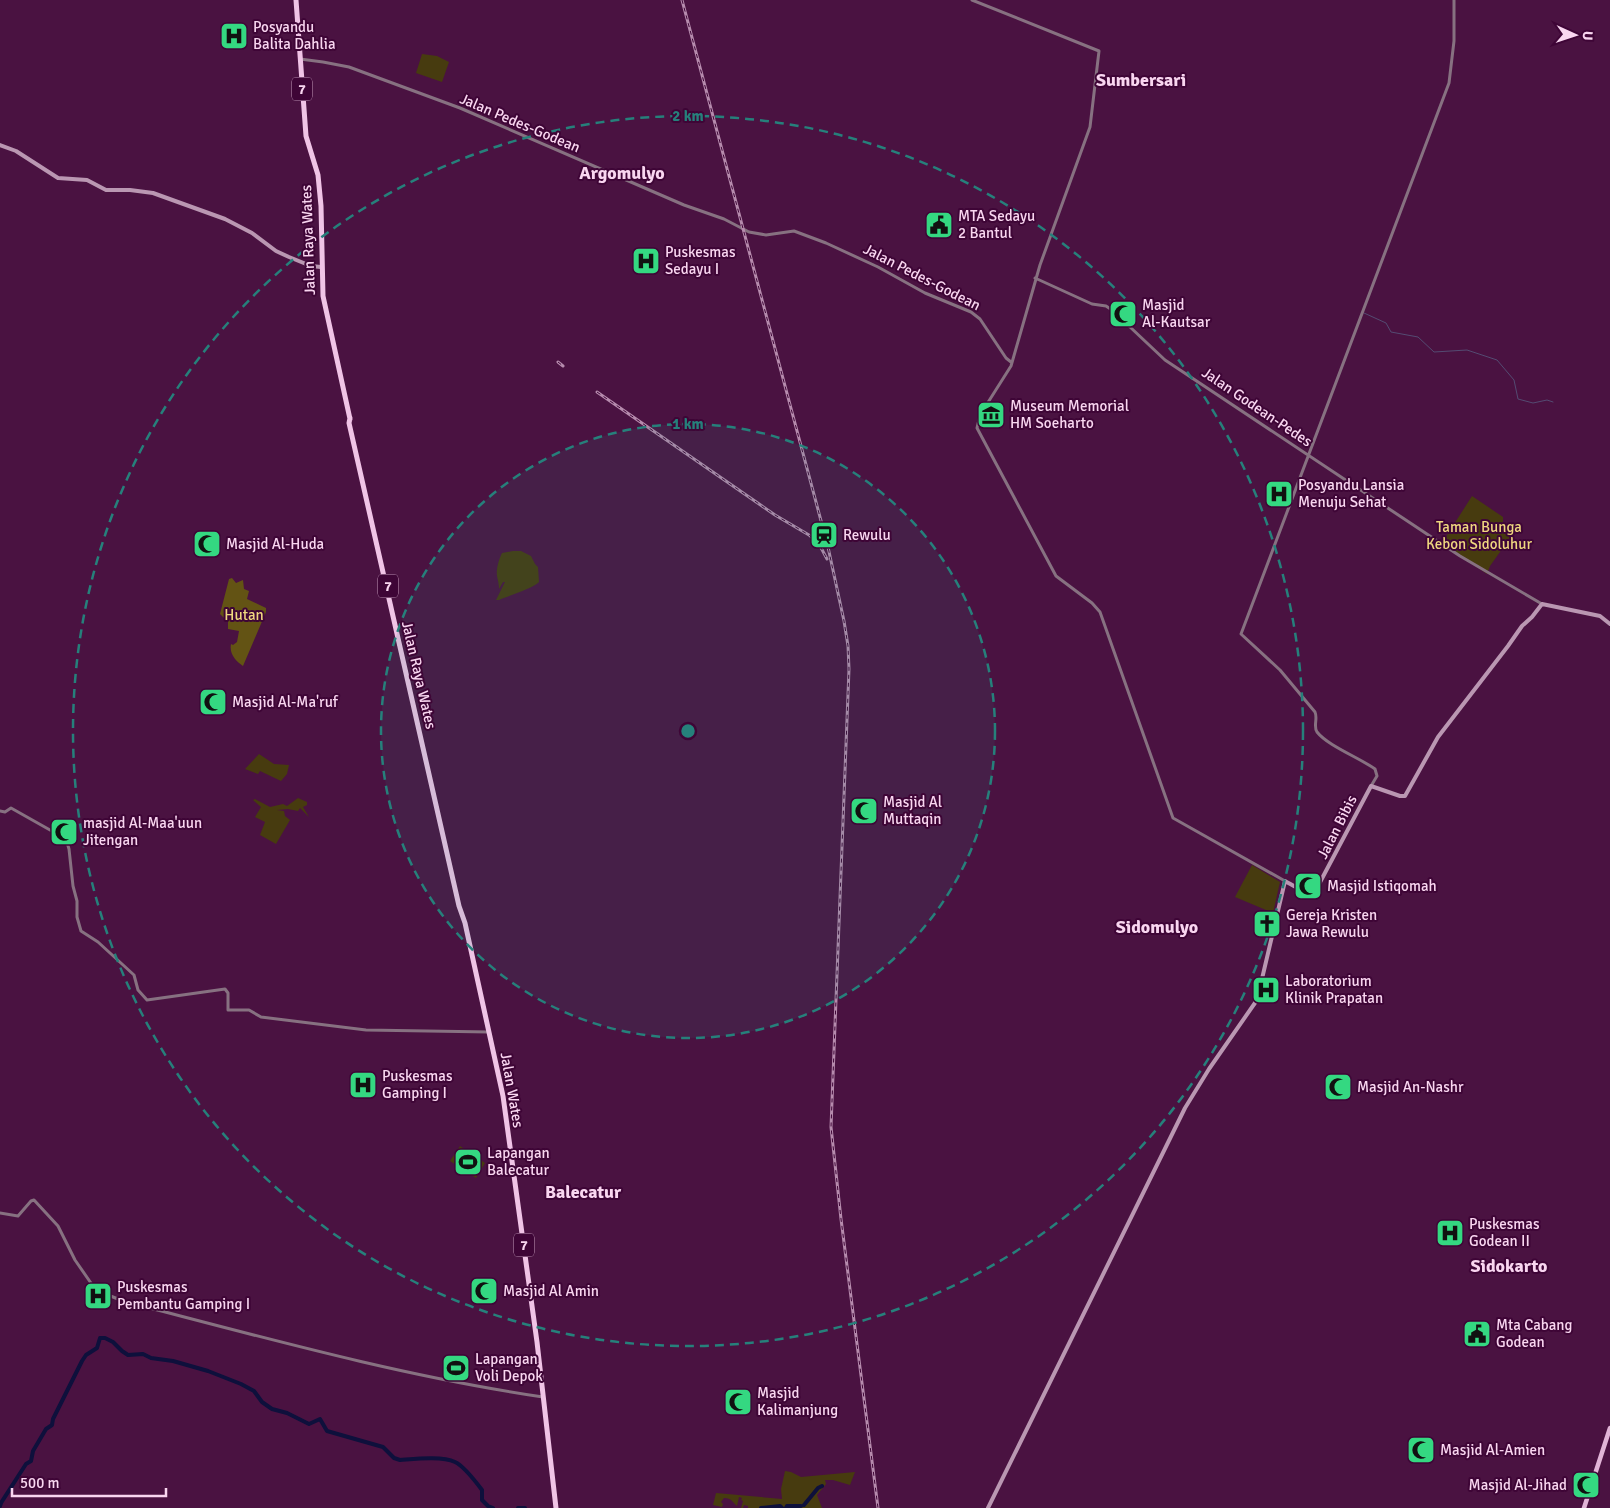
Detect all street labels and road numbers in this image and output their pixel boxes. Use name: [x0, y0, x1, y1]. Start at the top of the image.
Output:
road number: 7: [292, 78, 312, 100]
street label: Jalan Pedes-Godean: [457, 90, 583, 156]
street label: Jalan Raya Wates: [297, 184, 319, 295]
street label: Jalan Pedes-Godean: [860, 240, 984, 314]
street label: Jalan Godean-Pedes: [1198, 363, 1316, 451]
road number: 7: [378, 574, 398, 598]
street label: Jalan Raya Wates: [398, 619, 440, 731]
street label: Jalan Bibis: [1313, 792, 1361, 862]
street label: Jalan Wates: [497, 1051, 528, 1130]
road number: 7: [514, 1234, 534, 1256]

